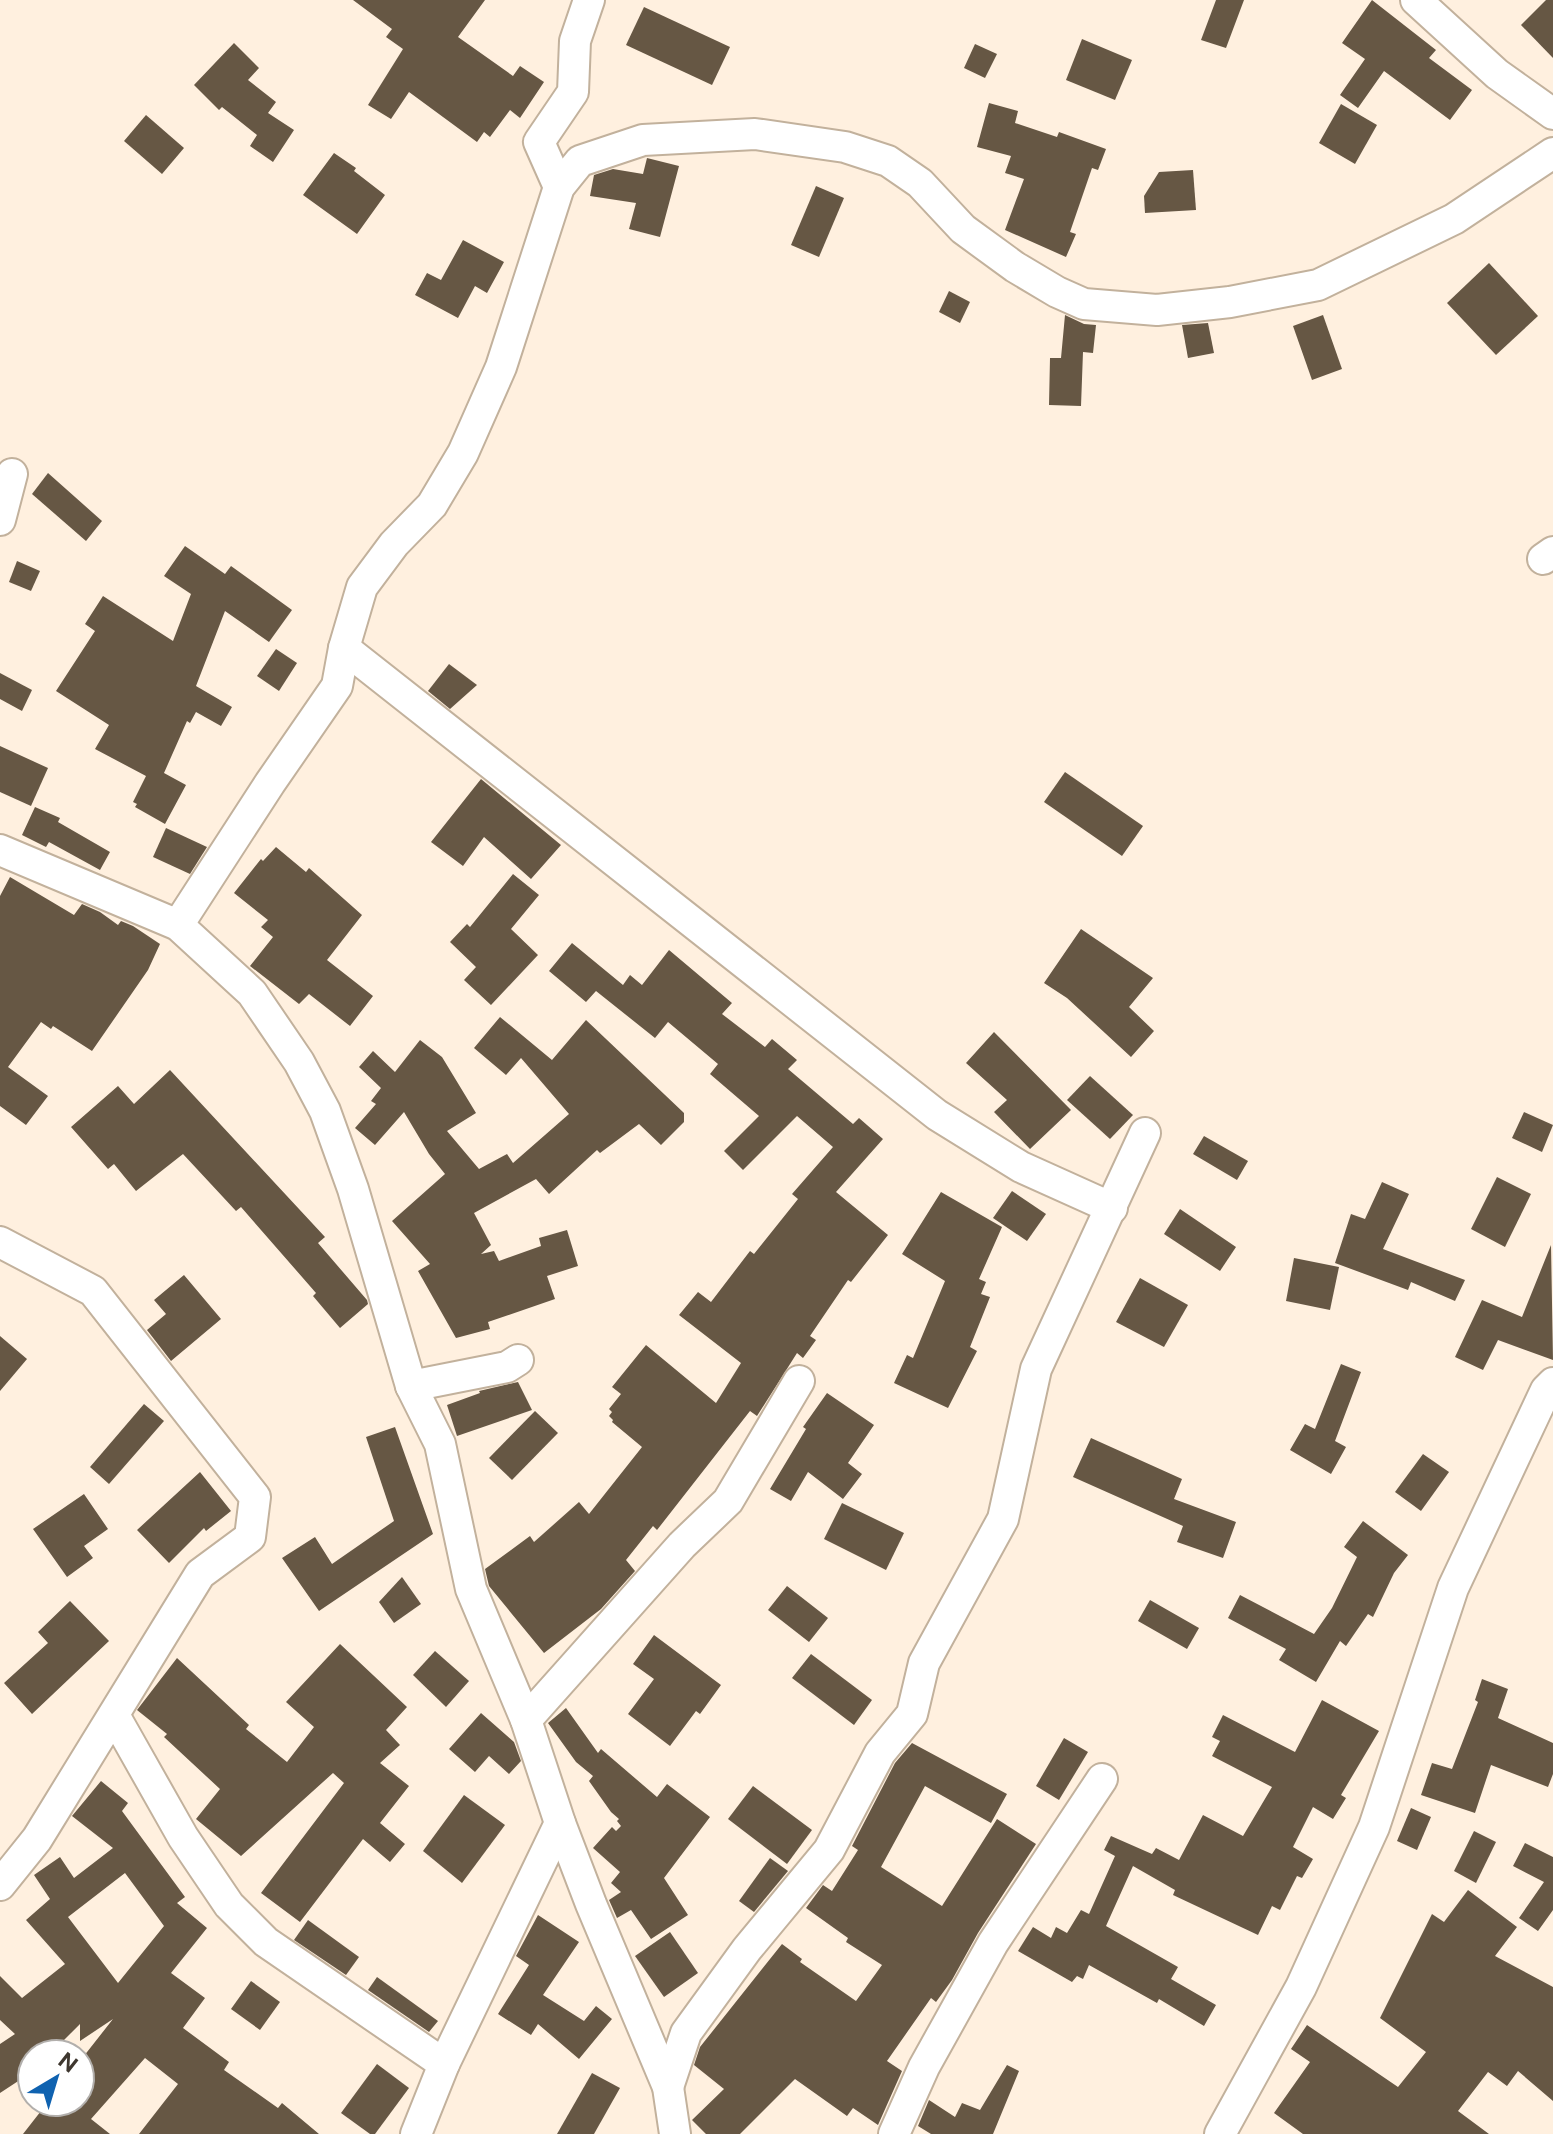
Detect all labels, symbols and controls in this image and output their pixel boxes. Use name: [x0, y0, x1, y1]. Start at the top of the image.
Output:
north arrow: [16, 2038, 96, 2118]
text: N: [54, 2047, 83, 2078]

